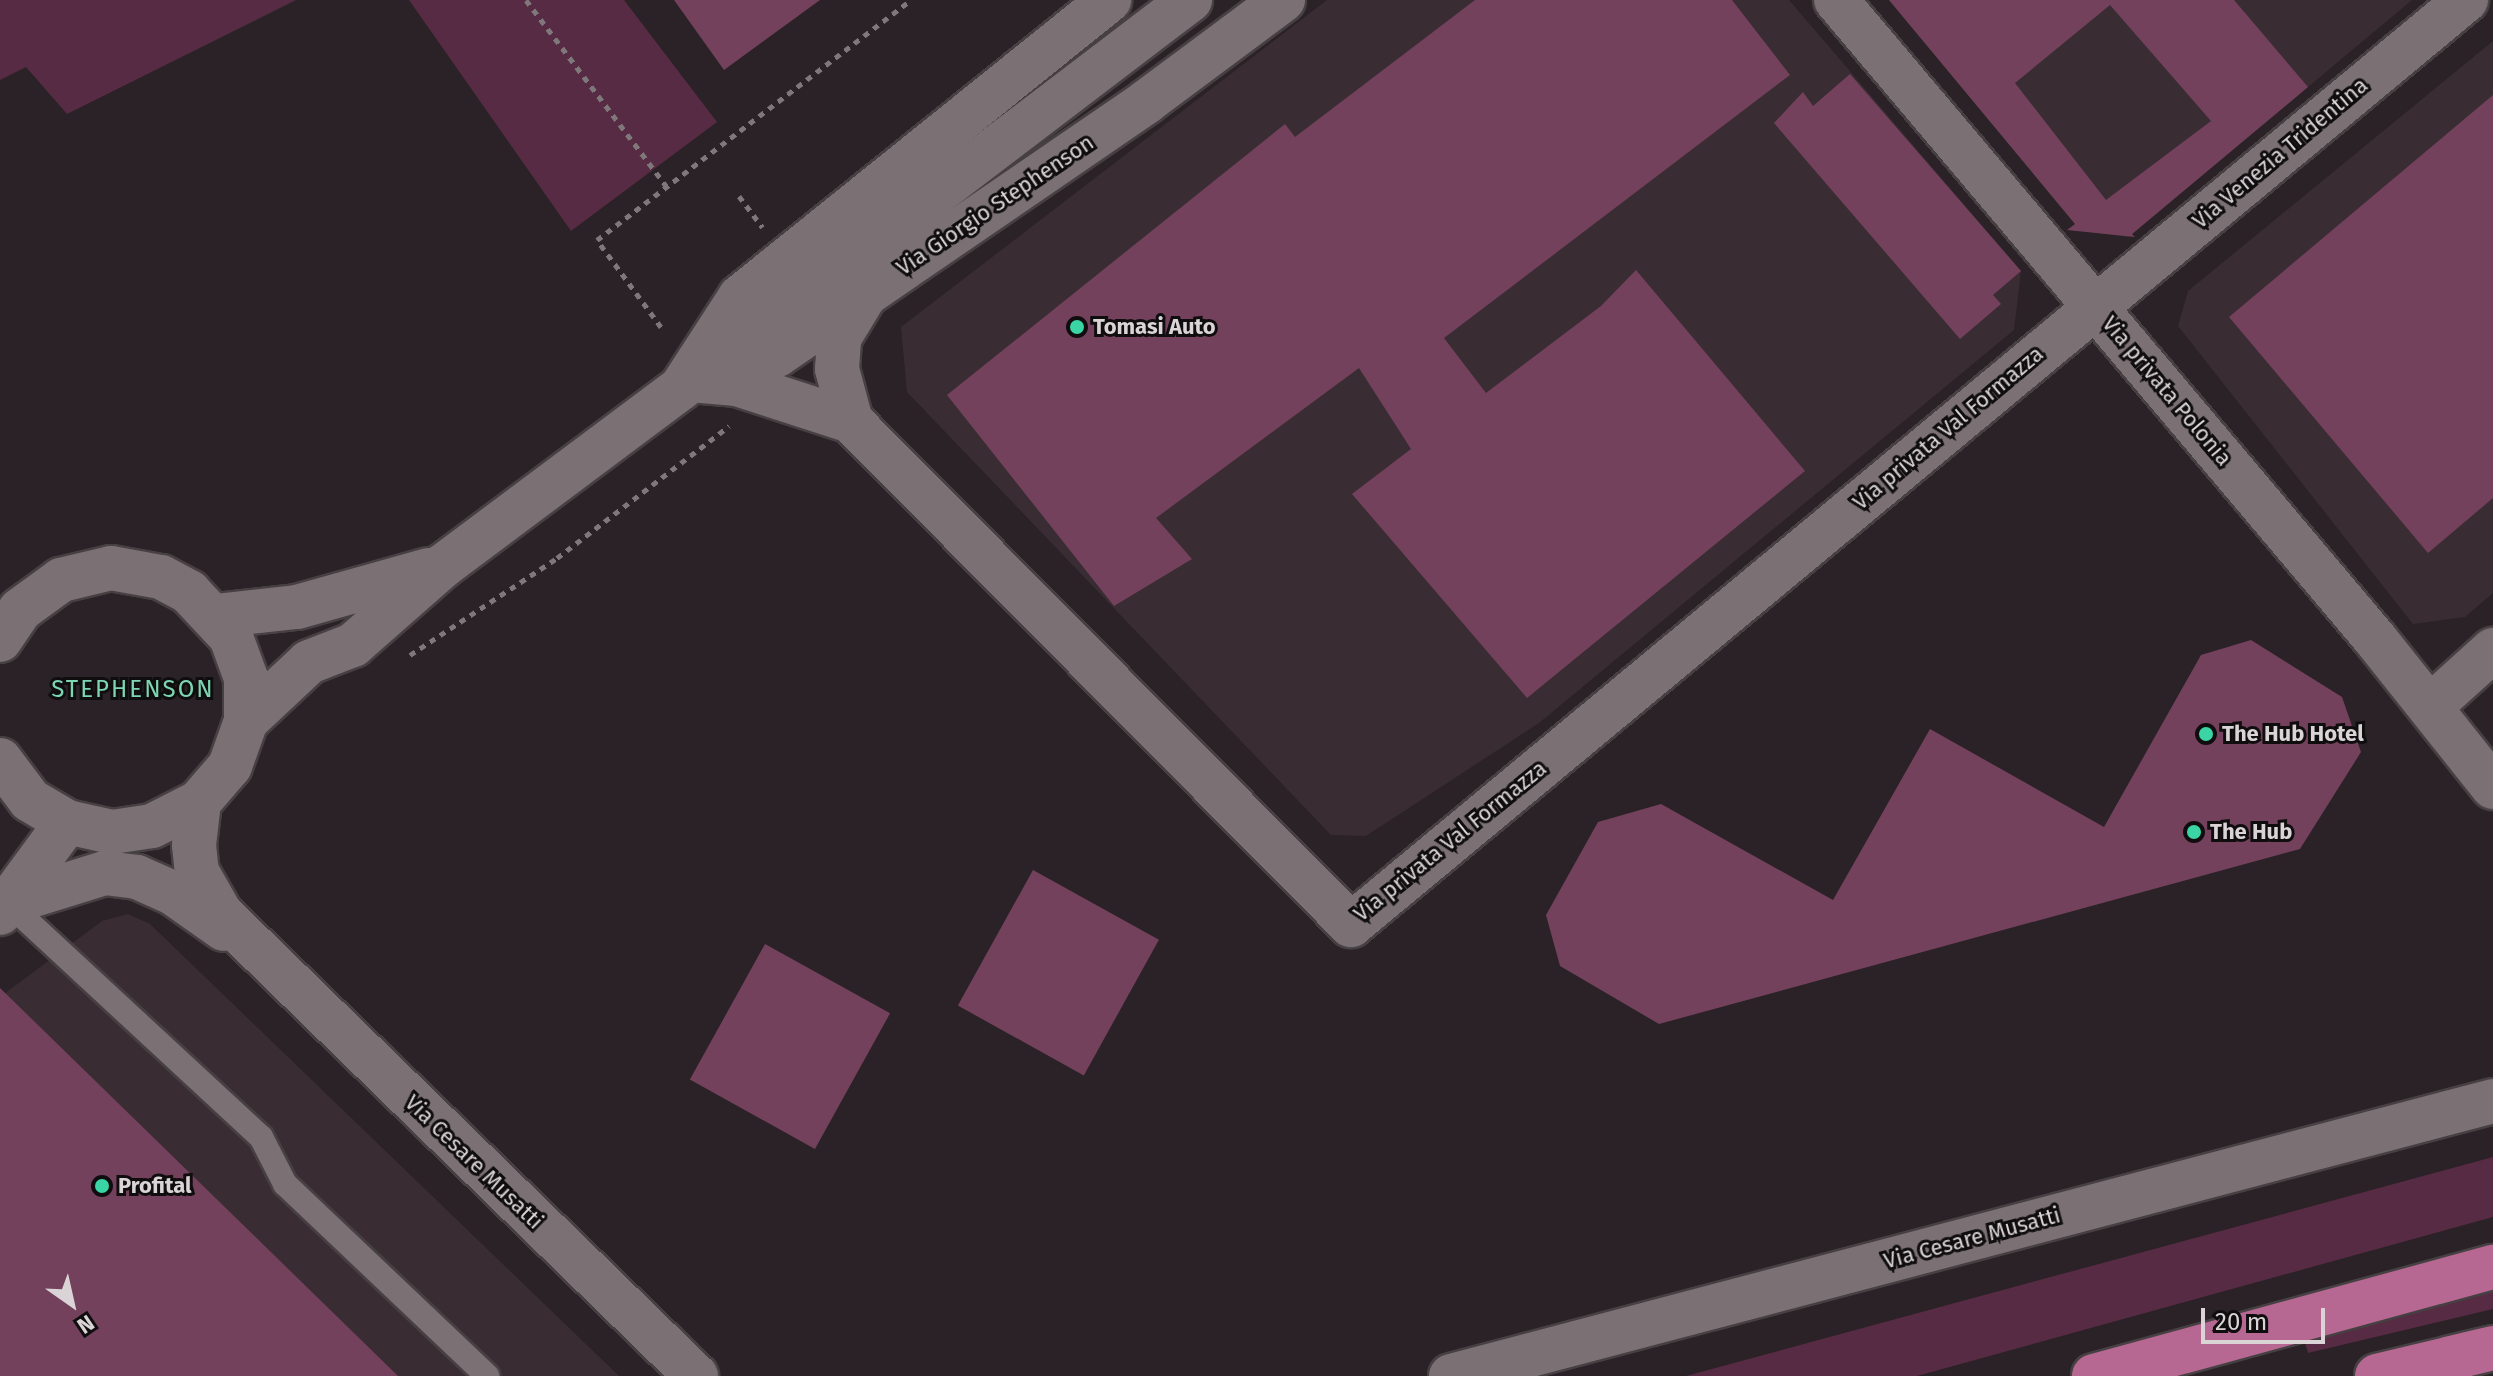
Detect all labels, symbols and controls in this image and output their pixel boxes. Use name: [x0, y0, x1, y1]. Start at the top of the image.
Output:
street label: Via Venezia Tridentina: [2187, 72, 2373, 234]
street label: Via Giorgio Stephenson: [891, 129, 1099, 281]
street label: Via privata Polonia: [2097, 311, 2237, 471]
place label: Tomasi Auto: [1093, 314, 1215, 340]
marker: Tomasi Auto: [1068, 318, 1086, 336]
street label: Via privata Val Formazza: [1847, 341, 2049, 515]
district label: STEPHENSON: [51, 676, 215, 704]
place label: The Hub Hotel: [2222, 721, 2364, 747]
marker: The Hub Hotel: [2197, 725, 2215, 743]
street label: Via privata Val Formazza: [1348, 755, 1552, 927]
place label: The Hub: [2210, 819, 2292, 845]
marker: The Hub: [2185, 823, 2203, 841]
street label: Via Cesare Musatti: [399, 1089, 549, 1235]
place label: Profital: [118, 1173, 192, 1199]
marker: Profital: [93, 1177, 111, 1195]
street label: Via Cesare Musatti: [1881, 1202, 2063, 1274]
north arrow: [32, 1264, 112, 1344]
scale bar: [2205, 1292, 2329, 1342]
text: 20 m: [2215, 1308, 2267, 1336]
text: N: [72, 1309, 99, 1340]

